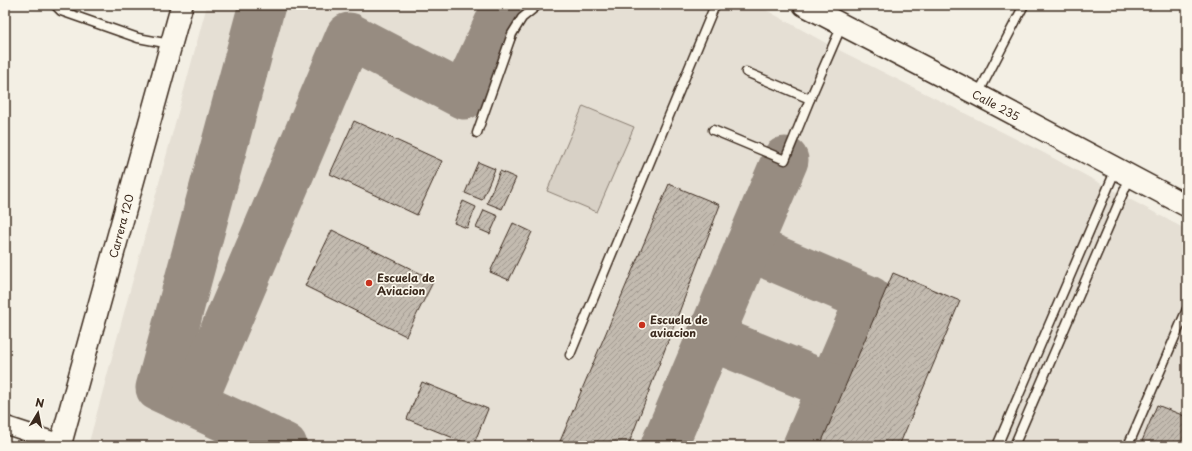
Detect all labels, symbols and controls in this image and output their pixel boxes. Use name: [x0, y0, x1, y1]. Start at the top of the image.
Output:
street label: Calle 235: [969, 85, 1023, 125]
street label: Carrera 120: [104, 192, 138, 260]
place label: Escuela de Aviacion: [377, 269, 435, 299]
marker: Escuela de Aviacion: [364, 278, 374, 288]
place label: Escuela de aviacion: [650, 311, 708, 341]
marker: Escuela de aviacion: [637, 320, 647, 330]
north arrow: [18, 393, 58, 433]
text: N: [34, 394, 46, 412]

